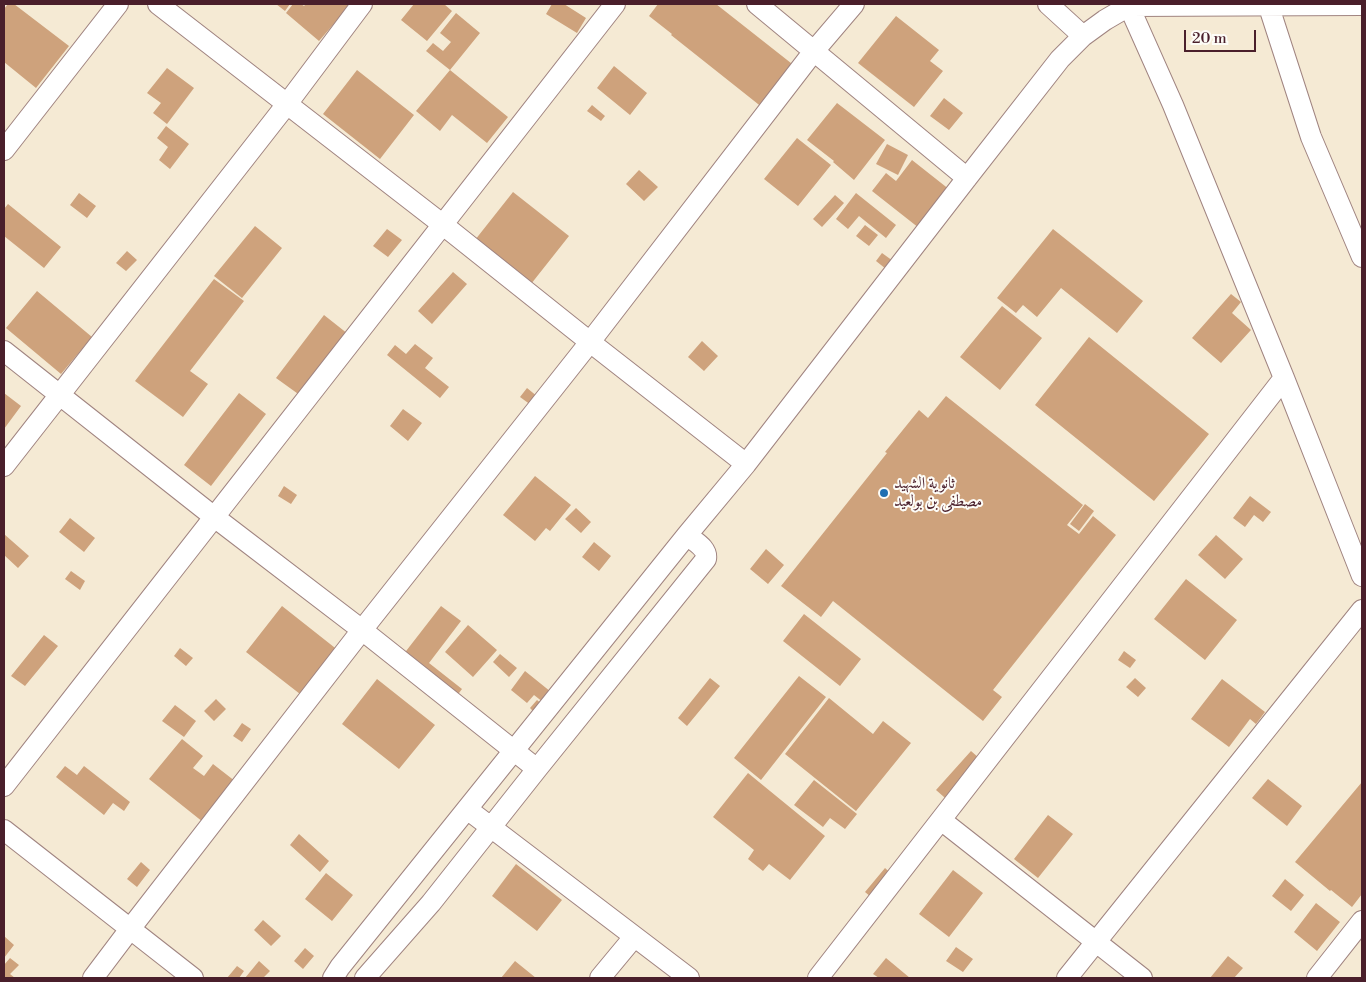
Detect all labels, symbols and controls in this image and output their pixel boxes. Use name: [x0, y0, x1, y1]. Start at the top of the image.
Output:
scale bar: [1186, 20, 1258, 52]
text: 20 m: [1192, 29, 1227, 48]
place label: ثانوية الشهيد مصطفى بن بولعيد: [894, 474, 982, 512]
marker: ثانوية الشهيد مصطفى بن بولعيد: [878, 487, 890, 499]

